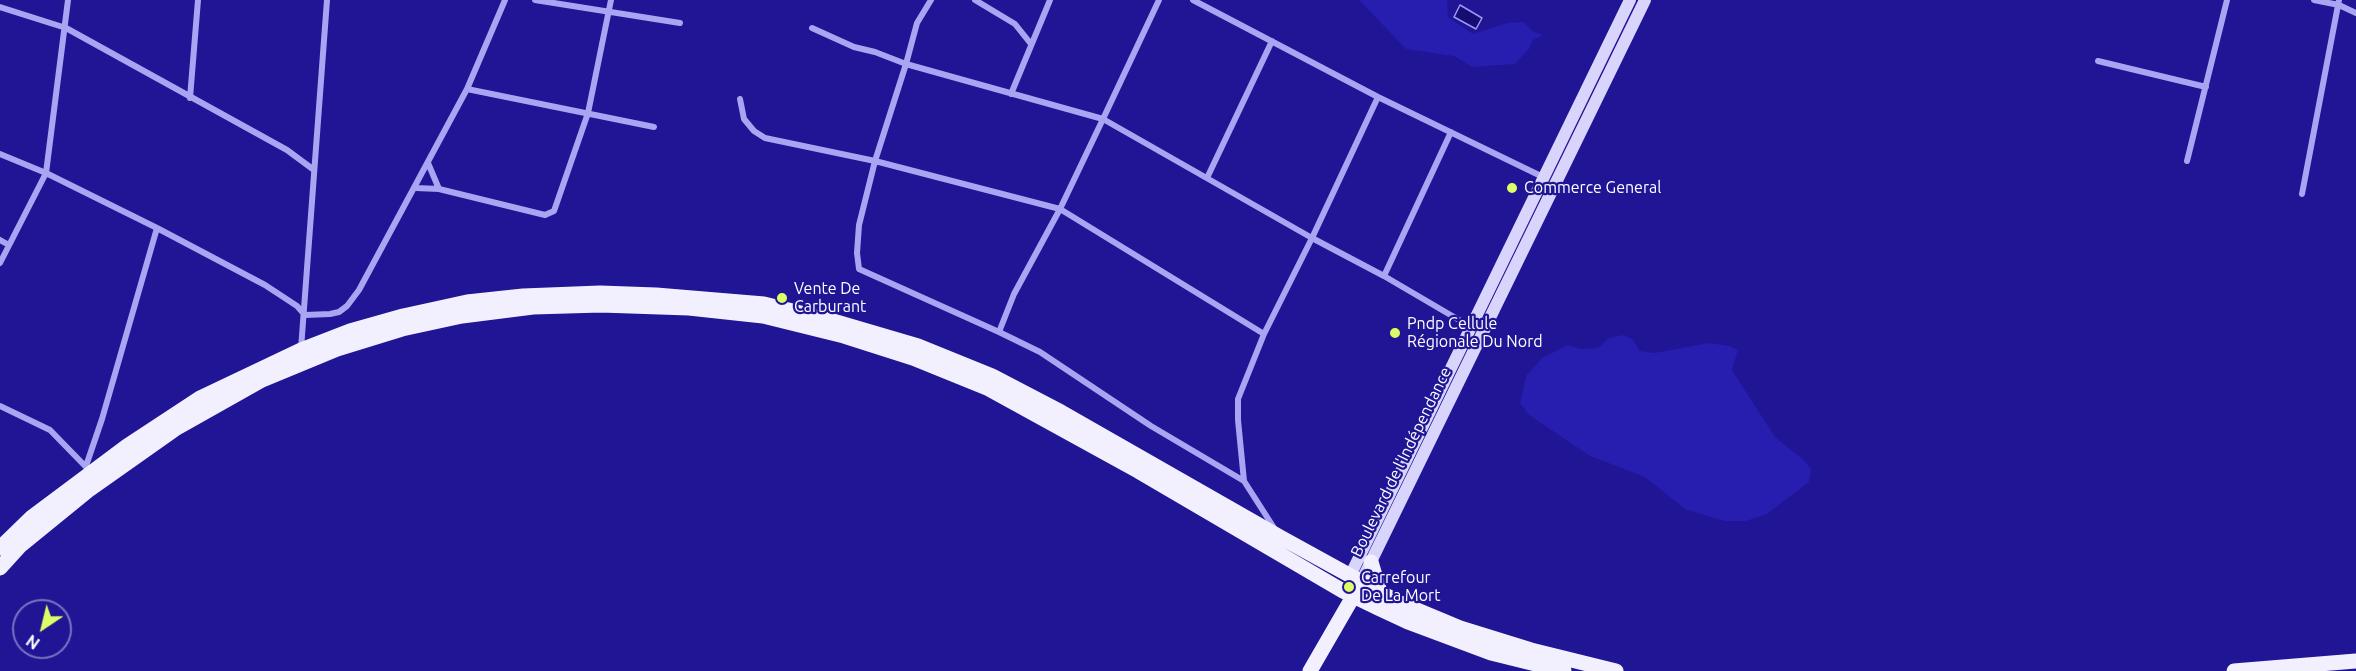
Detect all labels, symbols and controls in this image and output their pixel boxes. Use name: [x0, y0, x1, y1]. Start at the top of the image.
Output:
place label: Commerce General: [1524, 178, 1661, 198]
marker: Commerce General: [1505, 181, 1519, 195]
place label: Vente De Carburant: [794, 279, 866, 317]
marker: Vente De Carburant: [775, 291, 789, 305]
place label: Pndp Cellule Régionale Du Nord: [1407, 314, 1543, 352]
marker: Pndp Cellule Régionale Du Nord: [1388, 326, 1402, 340]
street label: Boulevard de l'Indépendance: [1347, 364, 1455, 560]
place label: Carrefour De La Mort: [1361, 568, 1440, 606]
marker: Carrefour De La Mort: [1342, 580, 1356, 594]
north arrow: [12, 599, 72, 659]
text: N: [23, 631, 43, 653]

